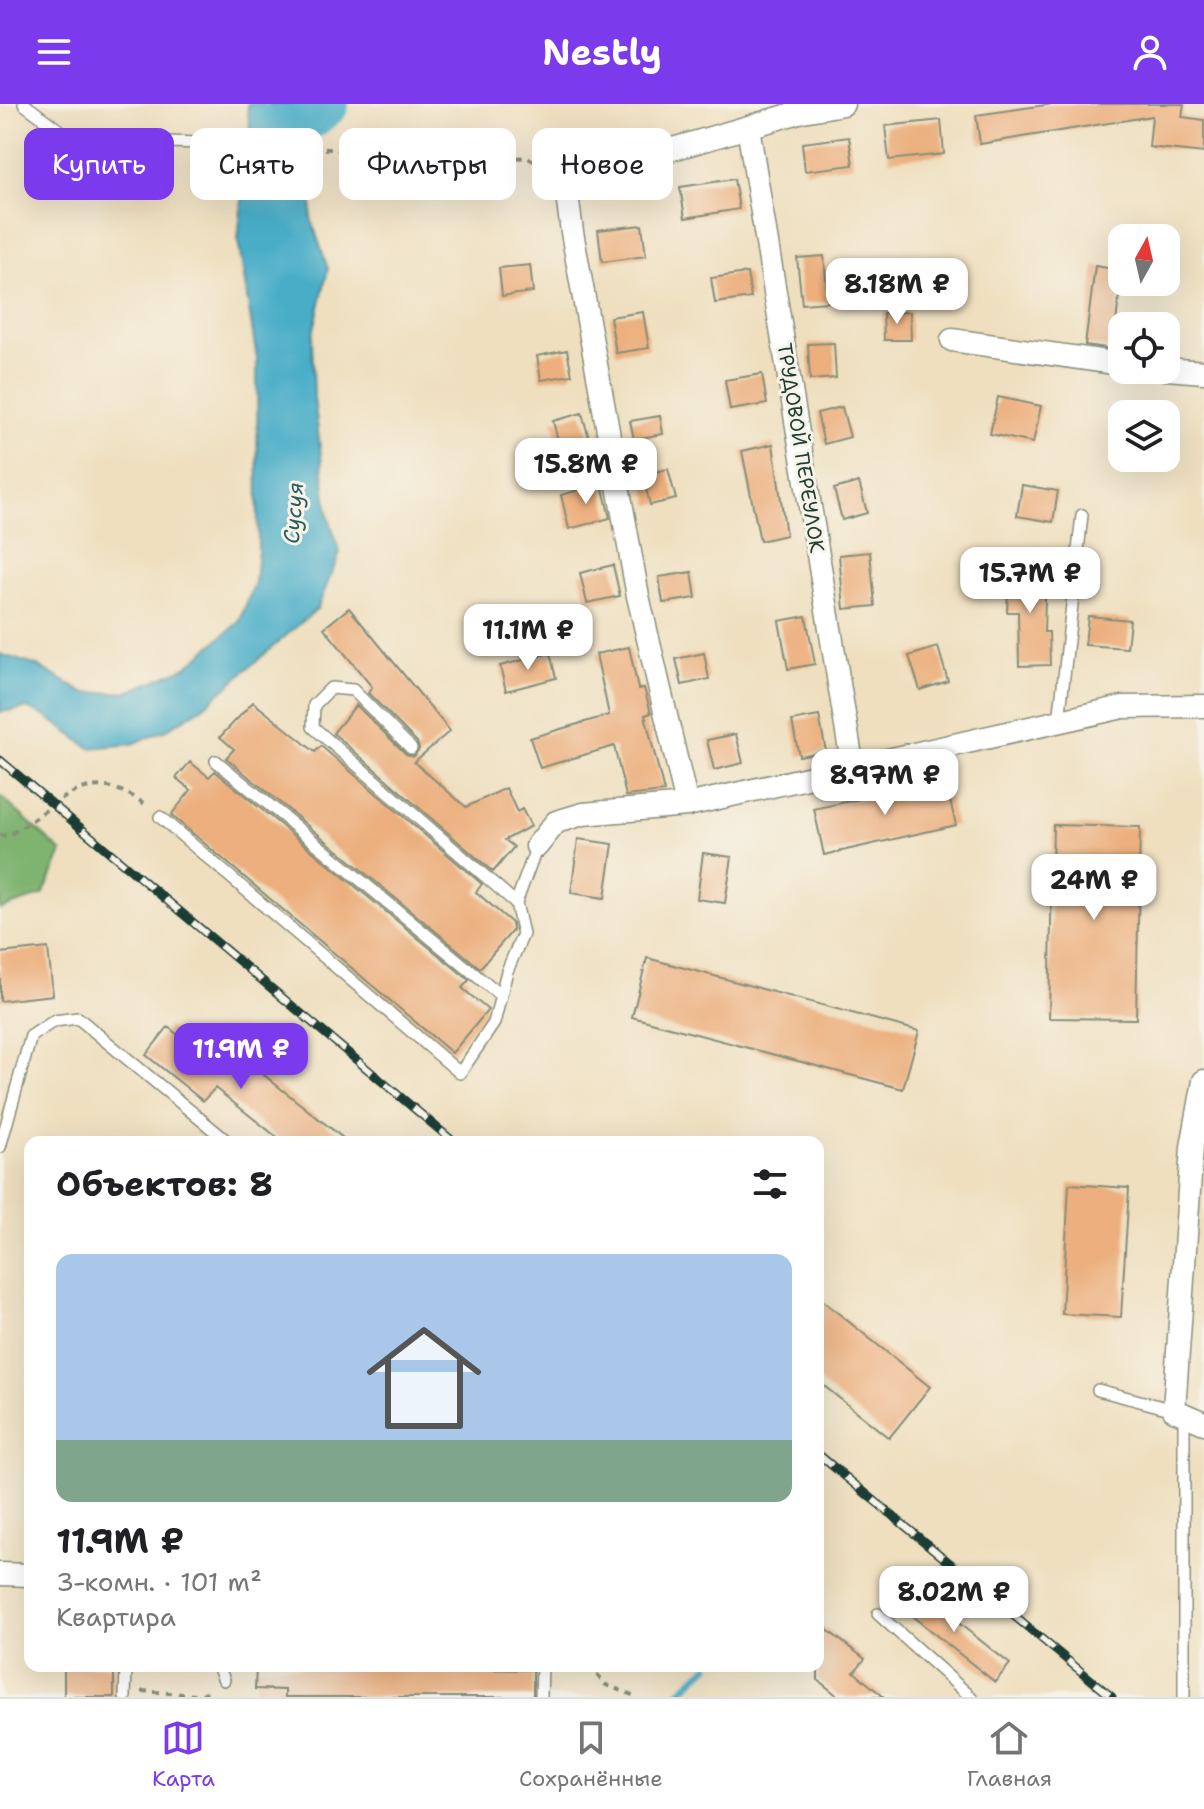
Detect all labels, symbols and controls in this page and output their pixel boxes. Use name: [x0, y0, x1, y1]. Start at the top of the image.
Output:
text: Nestly: [542, 28, 662, 77]
icon: menu: [32, 30, 76, 74]
icon: person: [1128, 30, 1172, 74]
chip: Купить: [24, 128, 174, 200]
chip: Снять: [190, 128, 323, 200]
chip: Фильтры: [339, 128, 516, 200]
chip: Новое: [532, 128, 673, 200]
north arrow: [1108, 224, 1180, 296]
map controls: [1108, 224, 1180, 472]
pin: 8.18M ₽: [823, 258, 971, 326]
text: 8.18M ₽: [844, 266, 950, 301]
button: locate: [1108, 312, 1180, 384]
street label: ТРУДОВОЙ ПЕРЕУЛОК: [772, 341, 830, 555]
button: layers: [1108, 400, 1180, 472]
pin: 15.8M ₽: [512, 438, 660, 506]
text: 15.8M ₽: [533, 446, 639, 481]
water label: Сусуя: [277, 481, 310, 545]
pin: 15.7M ₽: [956, 547, 1104, 615]
text: 15.7M ₽: [978, 555, 1082, 590]
pin: 11.1M ₽: [454, 604, 602, 672]
text: 11.1M ₽: [482, 612, 574, 647]
pin: 8.97M ₽: [811, 749, 959, 817]
text: 8.97M ₽: [829, 757, 941, 792]
pin: 24M ₽: [1038, 854, 1150, 922]
text: 24M ₽: [1049, 862, 1139, 897]
pin: 11.9M ₽: [167, 1023, 315, 1091]
text: 11.9M ₽: [192, 1031, 290, 1066]
text: Объектов: 8: [56, 1161, 273, 1207]
icon: filters: [748, 1162, 792, 1206]
icon: home: [352, 1306, 496, 1450]
text: 11.9M ₽: [56, 1518, 184, 1564]
text: 3-комн. · 101 m²: [56, 1564, 262, 1599]
pin: 8.02M ₽: [880, 1566, 1028, 1634]
text: 8.02M ₽: [897, 1574, 1011, 1609]
text: Квартира: [56, 1599, 176, 1634]
tab: Карта: [152, 1716, 215, 1793]
tab: Сохранённые: [519, 1716, 663, 1793]
tab: Главная: [967, 1716, 1052, 1793]

